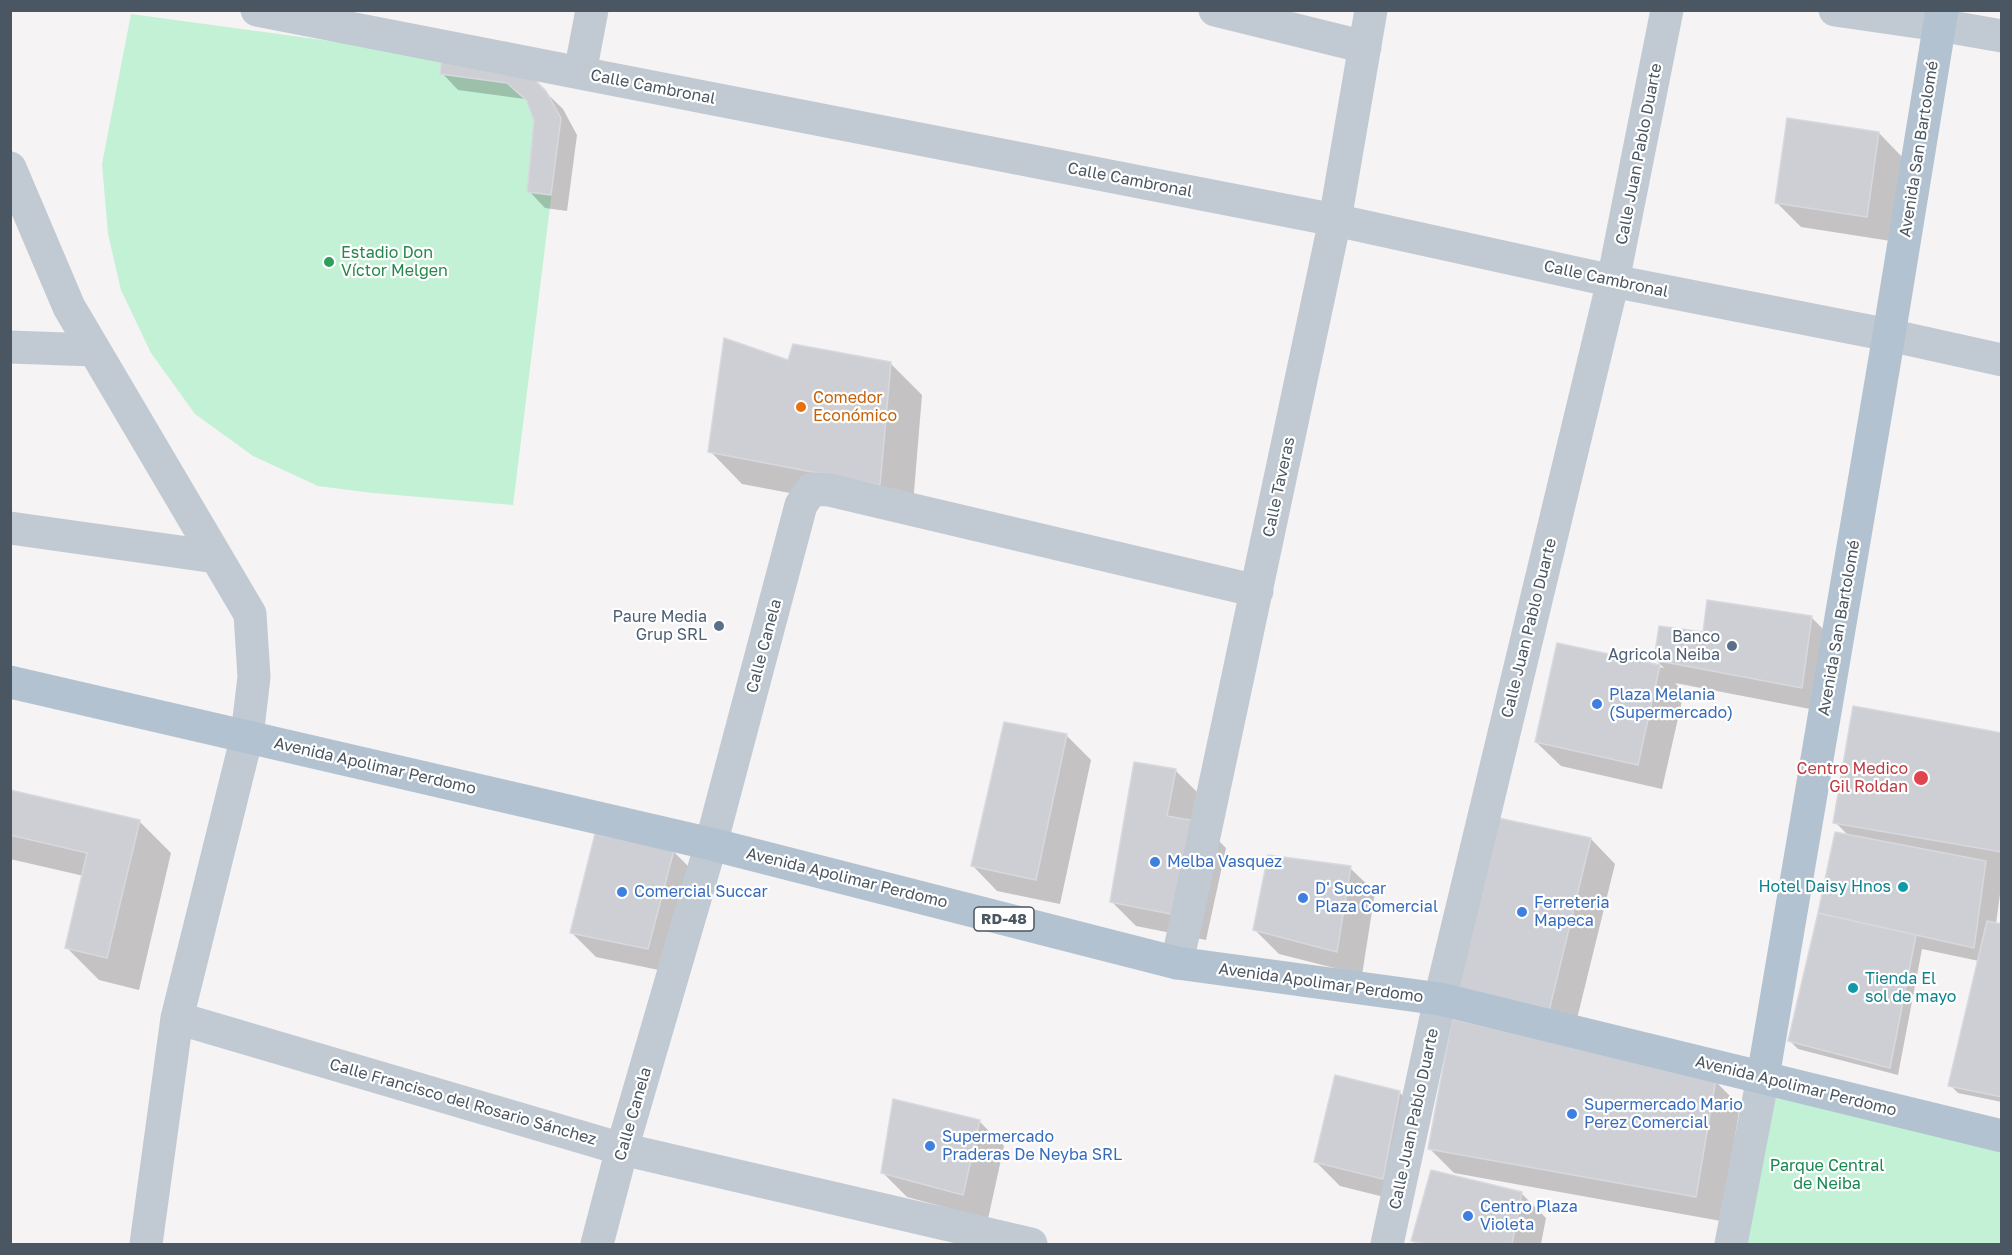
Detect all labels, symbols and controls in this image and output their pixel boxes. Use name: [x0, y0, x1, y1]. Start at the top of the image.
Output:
street label: Avenida San Bartolomé: [1896, 60, 1942, 238]
street label: Calle Juan Pablo Duarte: [1612, 62, 1666, 246]
street label: Calle Cambronal: [589, 65, 717, 109]
street label: Calle Cambronal: [1066, 158, 1194, 202]
place label: Estadio Don Víctor Melgen: [341, 243, 448, 281]
marker: Estadio Don Víctor Melgen: [322, 255, 336, 269]
street label: Calle Cambronal: [1542, 256, 1670, 302]
place label: Comedor Económico: [813, 388, 897, 426]
marker: Comedor Económico: [794, 400, 808, 414]
street label: Calle Taveras: [1259, 435, 1299, 539]
street label: Calle Juan Pablo Duarte: [1497, 536, 1561, 720]
street label: Avenida San Bartolomé: [1814, 539, 1864, 717]
street label: Calle Canela: [742, 597, 786, 695]
place label: Paure Media Grup SRL: [612, 607, 707, 645]
marker: Paure Media Grup SRL: [712, 619, 726, 633]
place label: Banco Agricola Neiba: [1608, 627, 1720, 665]
marker: Banco Agricola Neiba: [1725, 639, 1739, 653]
place label: Plaza Melania (Supermercado): [1609, 685, 1733, 723]
marker: Plaza Melania (Supermercado): [1590, 697, 1604, 711]
street label: Avenida Apolimar Perdomo: [272, 733, 478, 799]
place label: Centro Medico Gil Roldan: [1797, 759, 1908, 797]
marker: Centro Medico Gil Roldan: [1912, 769, 1930, 787]
street label: Avenida Apolimar Perdomo: [744, 844, 950, 912]
place label: Melba Vasquez: [1167, 852, 1282, 872]
marker: Melba Vasquez: [1148, 855, 1162, 869]
place label: Hotel Daisy Hnos: [1758, 877, 1891, 897]
place label: D' Succar Plaza Comercial: [1315, 879, 1438, 917]
marker: Hotel Daisy Hnos: [1896, 880, 1910, 894]
place label: Comercial Succar: [634, 882, 768, 902]
marker: Comercial Succar: [615, 885, 629, 899]
marker: D' Succar Plaza Comercial: [1296, 891, 1310, 905]
place label: Ferreteria Mapeca: [1534, 893, 1609, 931]
marker: Ferreteria Mapeca: [1515, 905, 1529, 919]
road number: RD-48: [974, 907, 1034, 931]
street label: Avenida Apolimar Perdomo: [1217, 959, 1425, 1007]
place label: Tienda El sol de mayo: [1865, 969, 1956, 1007]
marker: Tienda El sol de mayo: [1846, 981, 1860, 995]
street label: Calle Juan Pablo Duarte: [1385, 1027, 1443, 1211]
street label: Avenida Apolimar Perdomo: [1693, 1052, 1899, 1120]
street label: Calle Francisco del Rosario Sánchez: [327, 1055, 599, 1149]
street label: Calle Canela: [610, 1065, 656, 1163]
place label: Supermercado Mario Perez Comercial: [1584, 1095, 1743, 1133]
marker: Supermercado Mario Perez Comercial: [1565, 1107, 1579, 1121]
place label: Supermercado Praderas De Neyba SRL: [942, 1127, 1122, 1165]
marker: Supermercado Praderas De Neyba SRL: [923, 1139, 937, 1153]
park label: Parque Central de Neiba: [1770, 1156, 1884, 1194]
place label: Centro Plaza Violeta: [1480, 1197, 1578, 1235]
marker: Centro Plaza Violeta: [1461, 1209, 1475, 1223]

